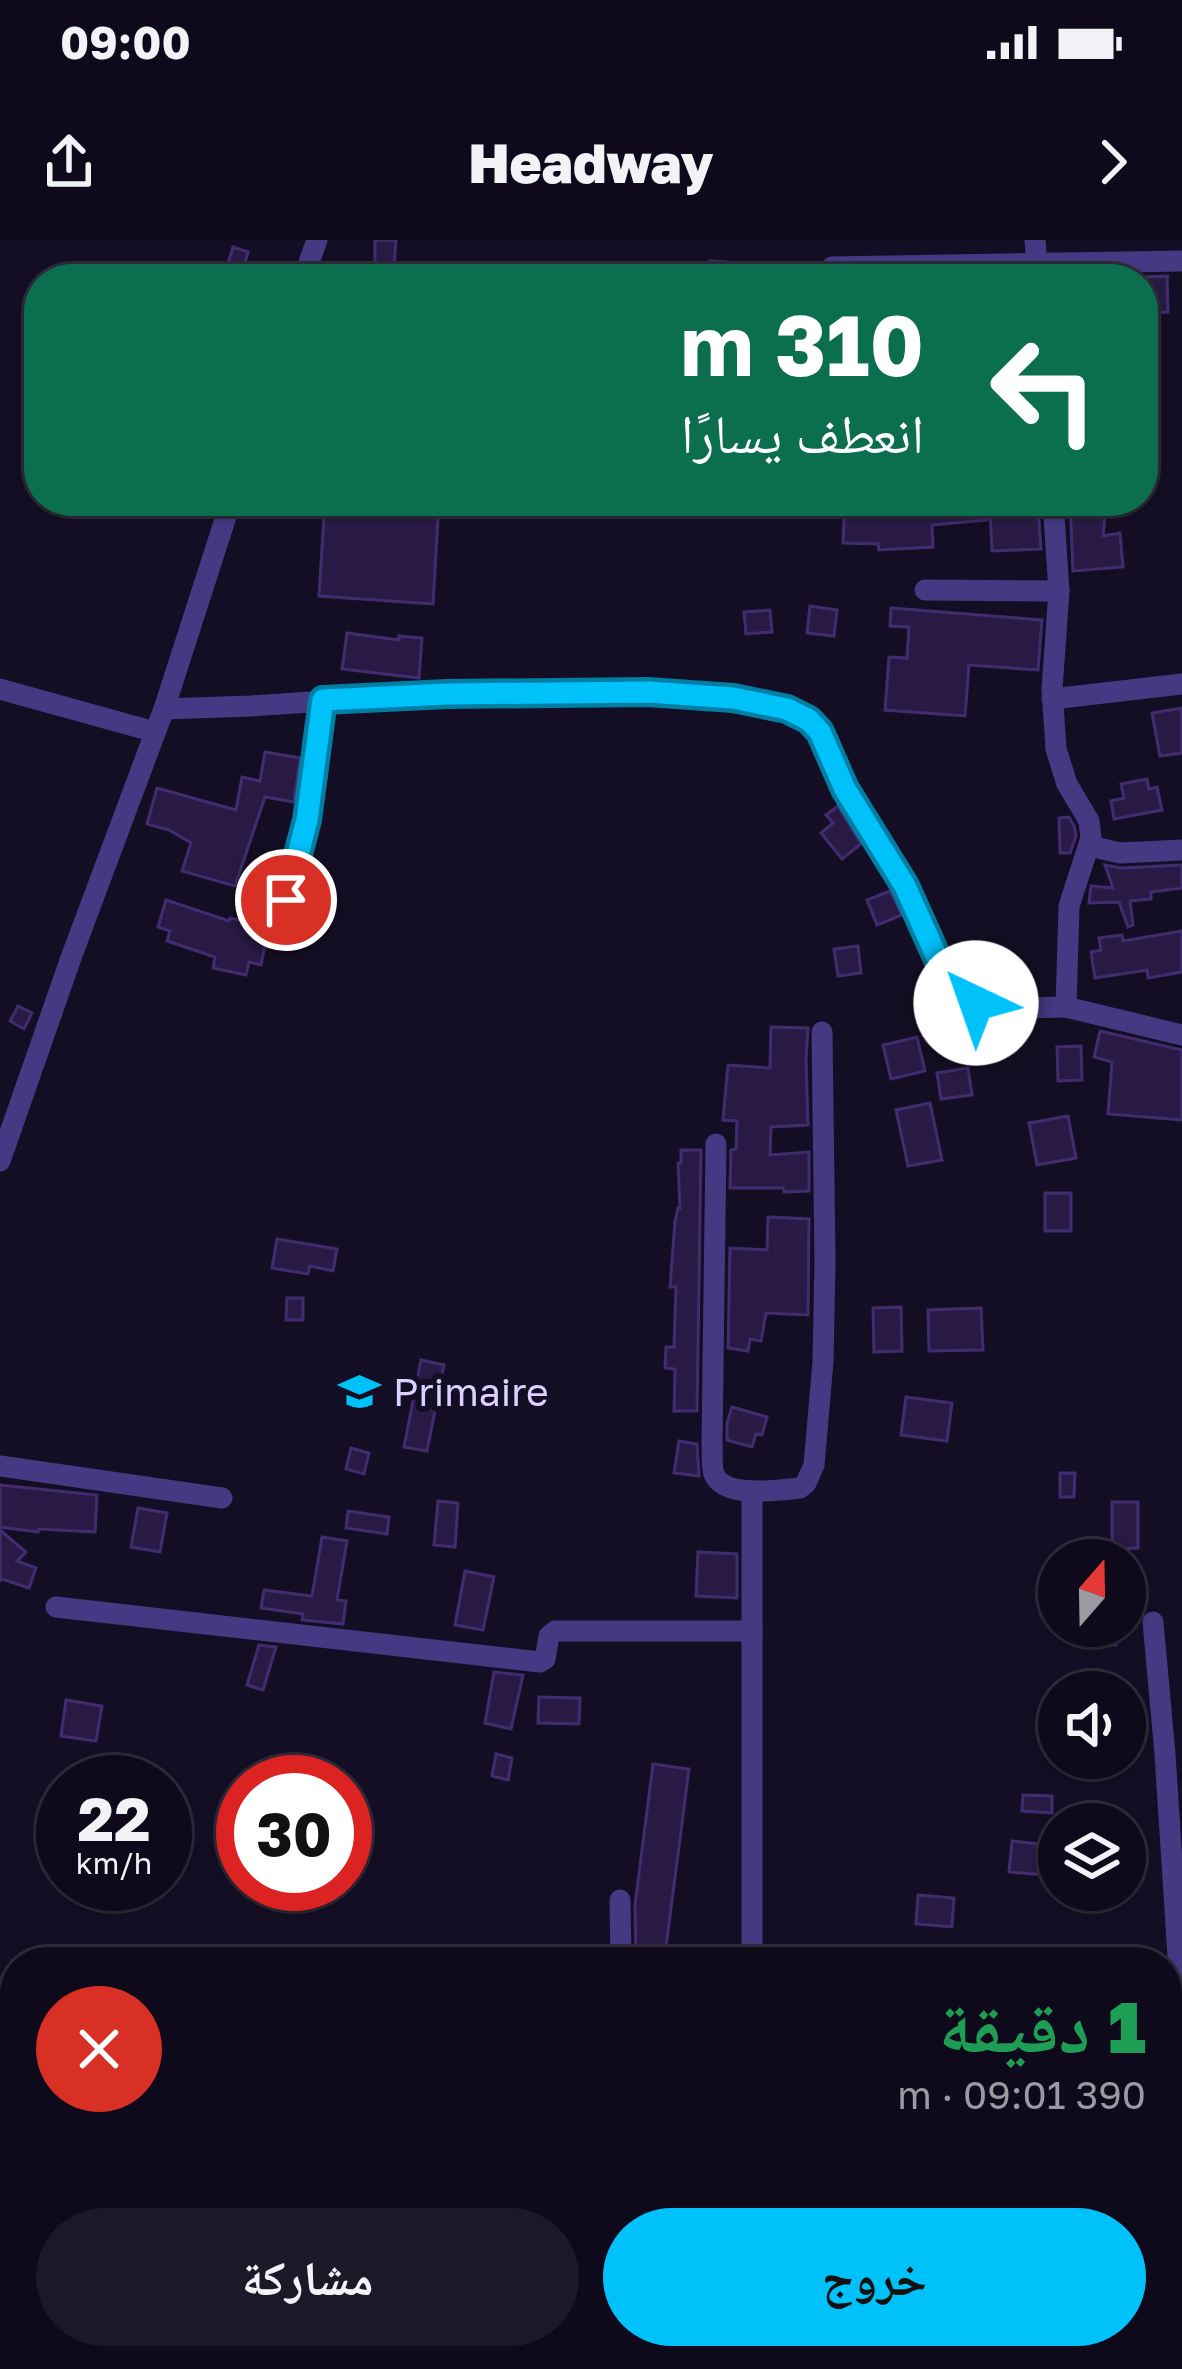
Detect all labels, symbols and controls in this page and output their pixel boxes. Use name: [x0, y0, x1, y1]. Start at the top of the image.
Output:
text: 09:00: [60, 15, 191, 69]
icon: share: [36, 129, 102, 195]
icon: forward: [1080, 129, 1146, 195]
text: Headway: [468, 130, 714, 195]
text: 310 m: [680, 294, 924, 394]
icon: left: [966, 312, 1122, 468]
text: انعطف يسارًا: [681, 400, 924, 465]
pin: [235, 849, 337, 951]
icon: arrive: [253, 867, 319, 933]
position arrow: [913, 940, 1039, 1066]
place label: Primaire: [393, 1368, 549, 1415]
school or university icon: Primaire: [336, 1369, 382, 1415]
north arrow: [1038, 1539, 1146, 1647]
map controls: [1038, 1539, 1146, 1911]
button: sound: [1038, 1671, 1146, 1779]
speed limit sign: 30: [216, 1755, 372, 1911]
text: 22: [77, 1782, 151, 1854]
button: layers: [1038, 1803, 1146, 1911]
text: km/h: [76, 1845, 152, 1881]
text: 1 دقيقة: [939, 1982, 1146, 2069]
button: close: [36, 1986, 162, 2112]
text: 390 m · 09:01: [897, 2071, 1146, 2118]
button: مشاركة: [36, 2208, 579, 2346]
button: خروج: [603, 2208, 1146, 2346]

